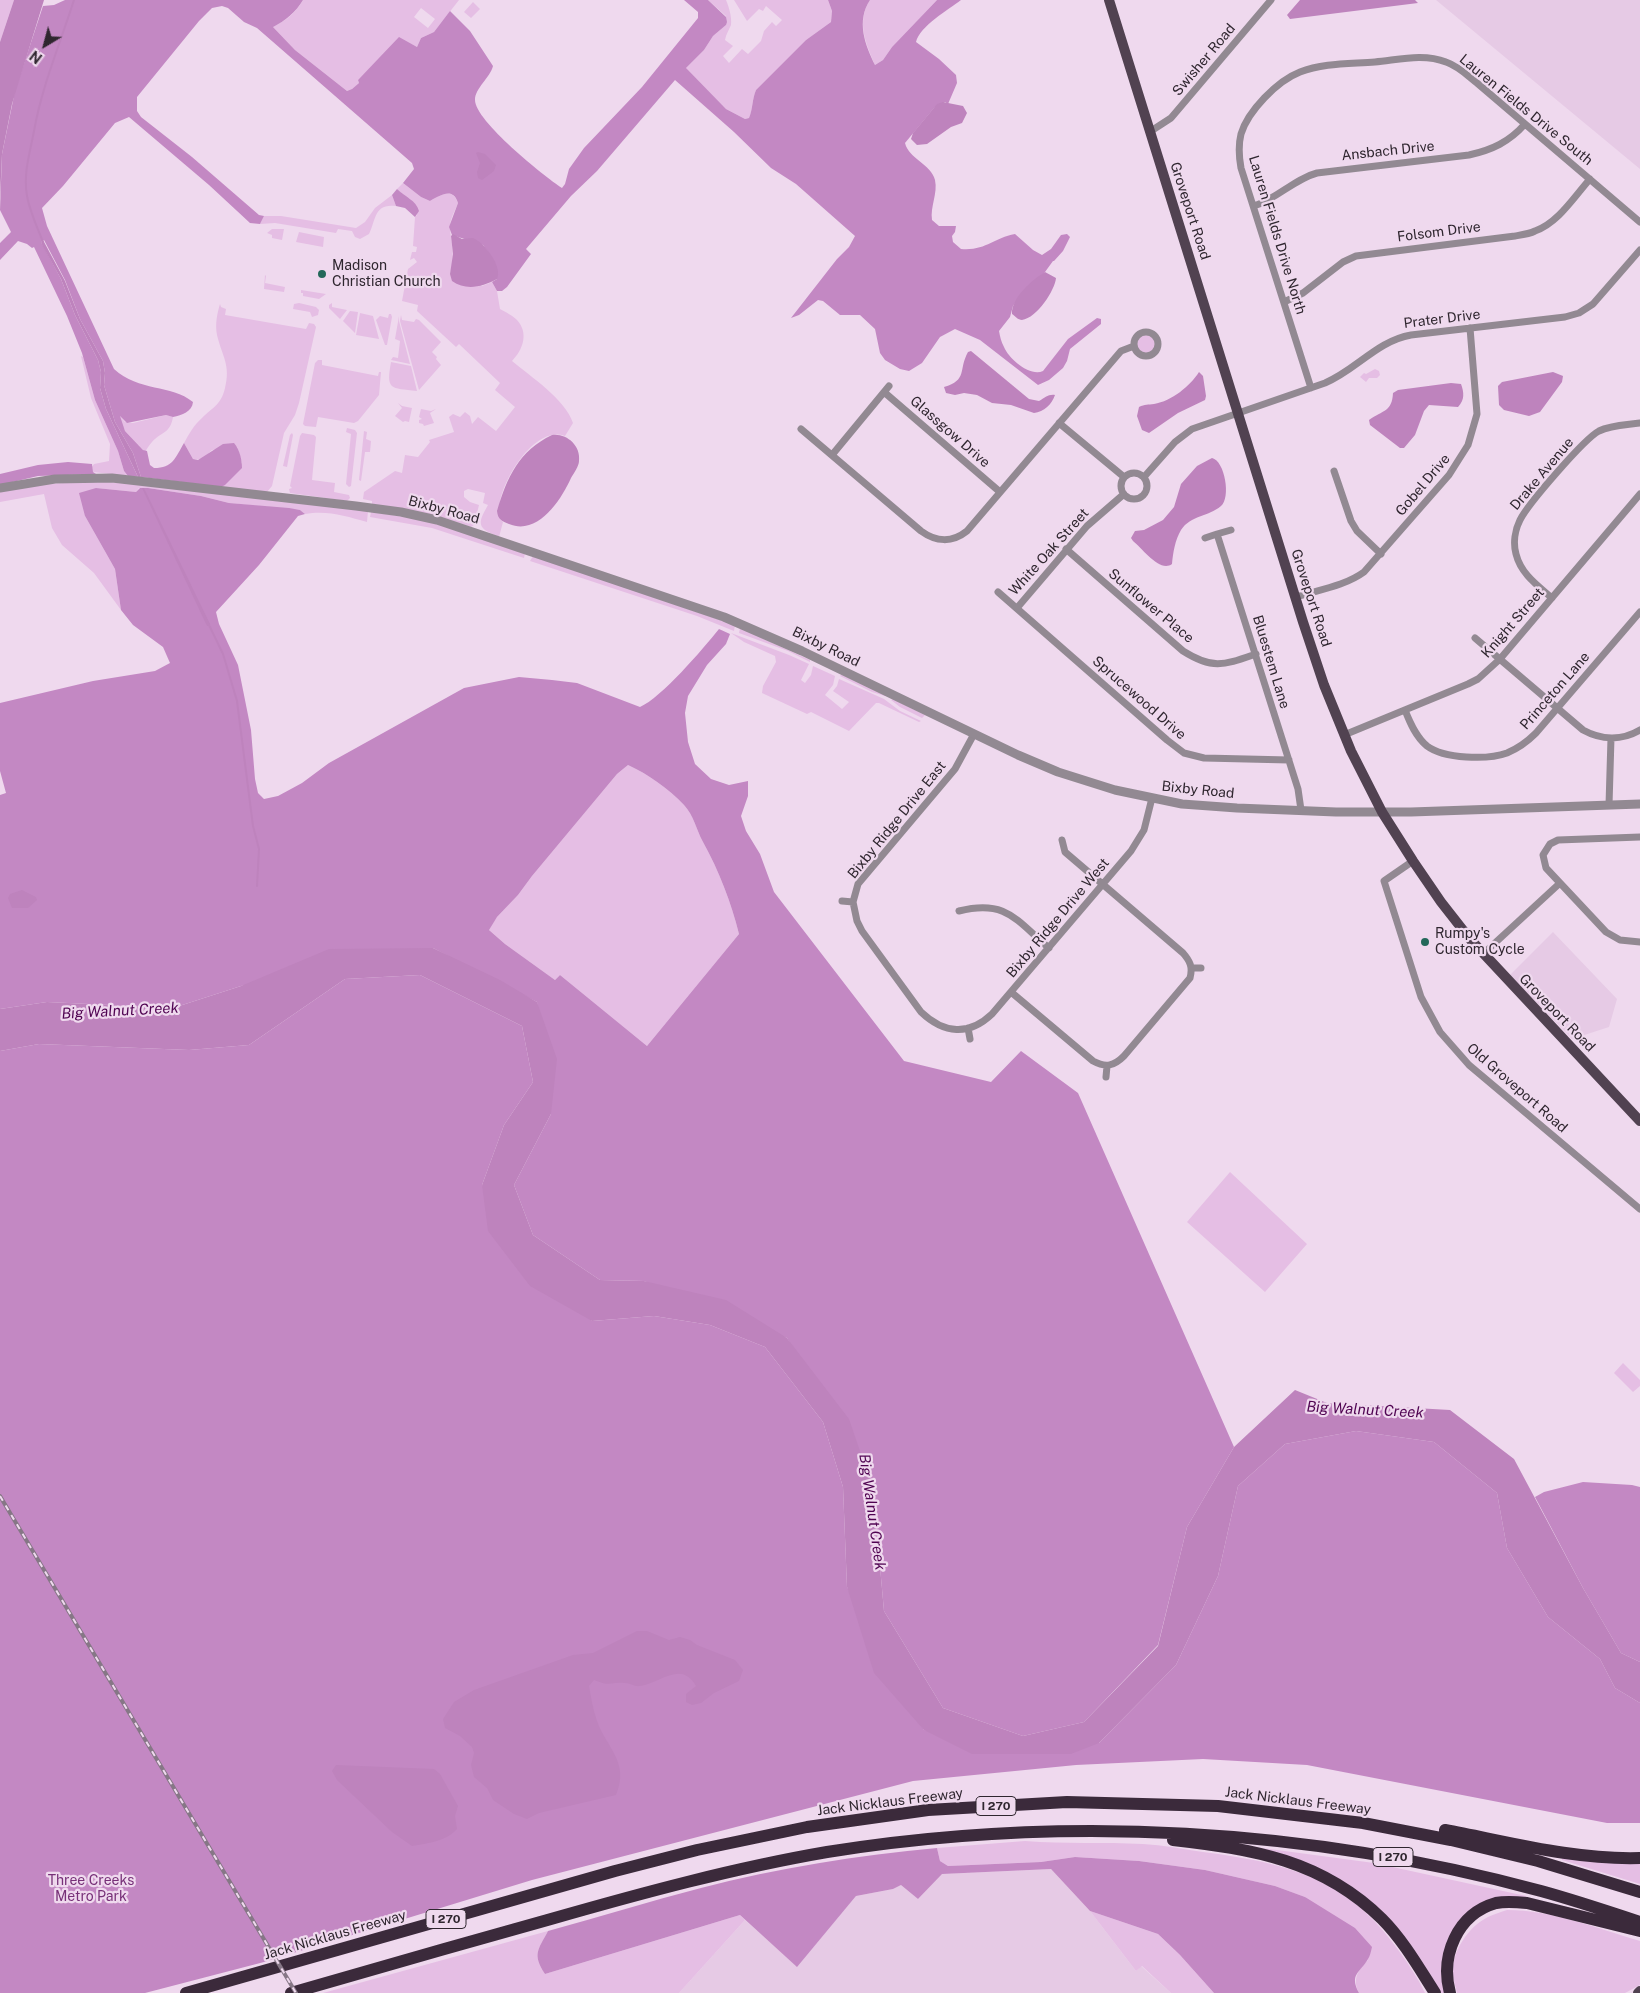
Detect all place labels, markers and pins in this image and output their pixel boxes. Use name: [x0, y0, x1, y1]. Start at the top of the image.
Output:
place label: Madison Christian Church: [332, 258, 441, 290]
marker: Madison Christian Church: [316, 268, 328, 280]
place label: Rumpy's Custom Cycle: [1435, 926, 1525, 959]
marker: Rumpy's Custom Cycle: [1419, 936, 1431, 948]

